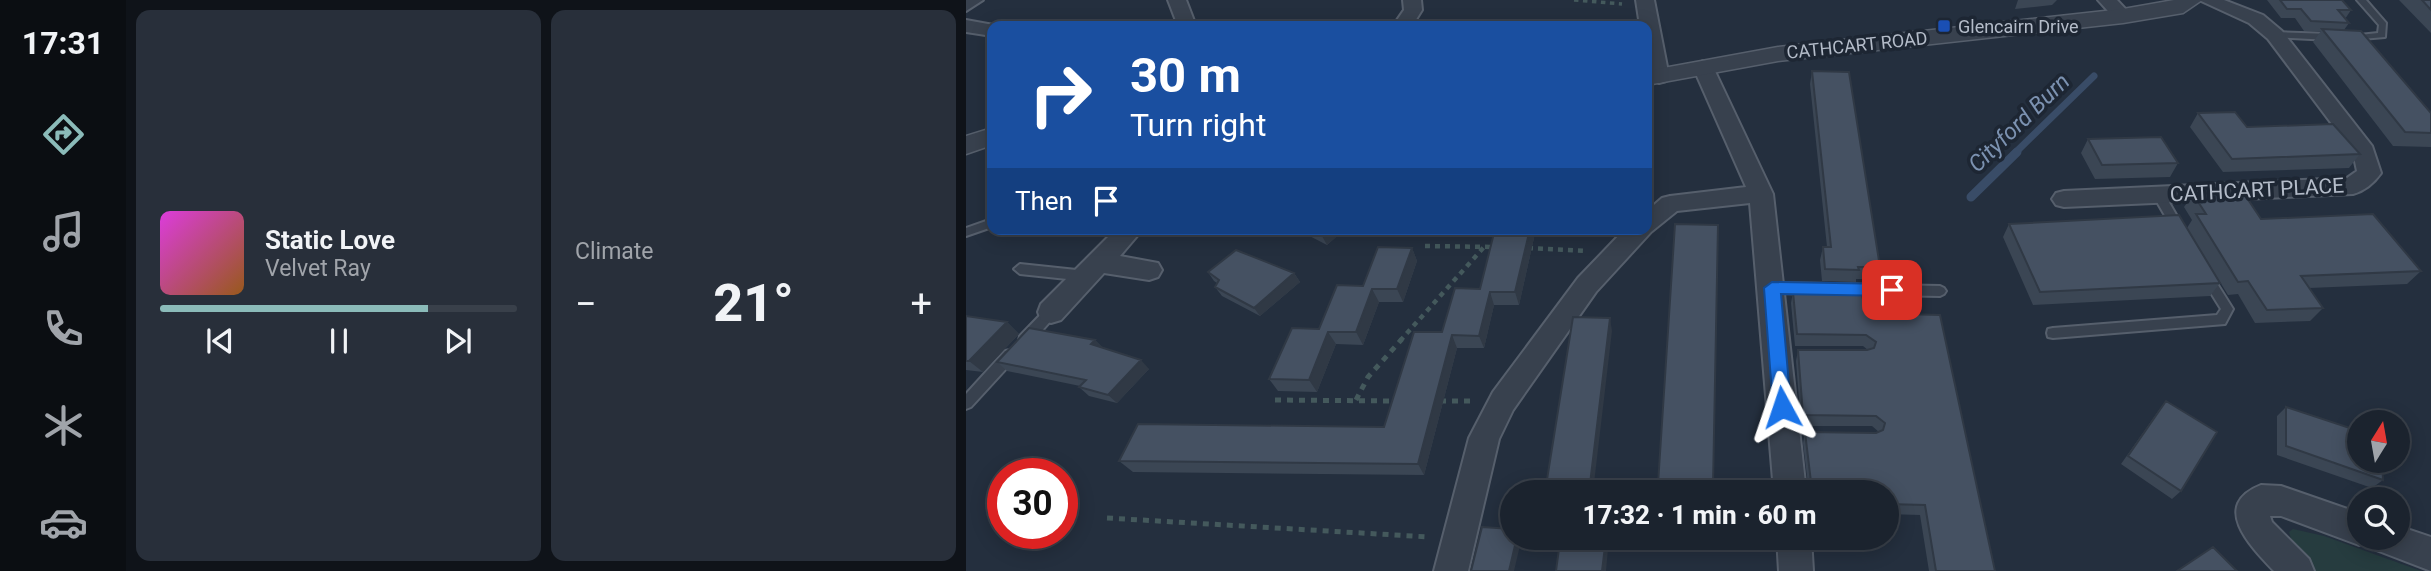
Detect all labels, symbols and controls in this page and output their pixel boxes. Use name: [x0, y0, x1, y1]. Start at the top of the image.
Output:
place label: Glencairn Drive: [1958, 16, 2079, 37]
marker: Glencairn Drive: [1936, 18, 1952, 34]
text: 17:31: [22, 24, 104, 62]
street label: CATHCART ROAD: [1786, 27, 1928, 63]
text: 30 m: [1130, 47, 1241, 104]
icon: right: [1015, 49, 1106, 140]
water label: Cityford Burn: [1963, 68, 2075, 178]
text: Turn right: [1130, 106, 1266, 144]
icon: directions: [39, 110, 88, 159]
street label: CATHCART PLACE: [2169, 173, 2345, 207]
icon: arrive: [1087, 182, 1125, 220]
text: Then: [1015, 186, 1073, 216]
icon: music: [39, 207, 88, 256]
text: Static Love: [265, 225, 395, 255]
text: Climate: [575, 238, 654, 265]
text: Velvet Ray: [265, 255, 371, 282]
pin: [1862, 260, 1922, 320]
icon: arrive: [1873, 271, 1911, 309]
text: 21°: [713, 273, 794, 334]
text: −: [575, 282, 597, 326]
text: +: [910, 282, 932, 326]
icon: phone: [39, 304, 88, 353]
icon: previous: [201, 322, 239, 360]
icon: pause: [320, 322, 358, 360]
icon: next: [439, 322, 477, 360]
position arrow: [1745, 370, 1819, 444]
icon: climate: [39, 401, 88, 450]
north arrow: [2347, 410, 2410, 472]
map controls: [2347, 410, 2410, 550]
speed limit sign: 30: [987, 458, 1078, 549]
button: search: [2347, 487, 2410, 550]
icon: car: [39, 498, 88, 547]
text: 17:32 · 1 min · 60 m: [1582, 500, 1817, 530]

